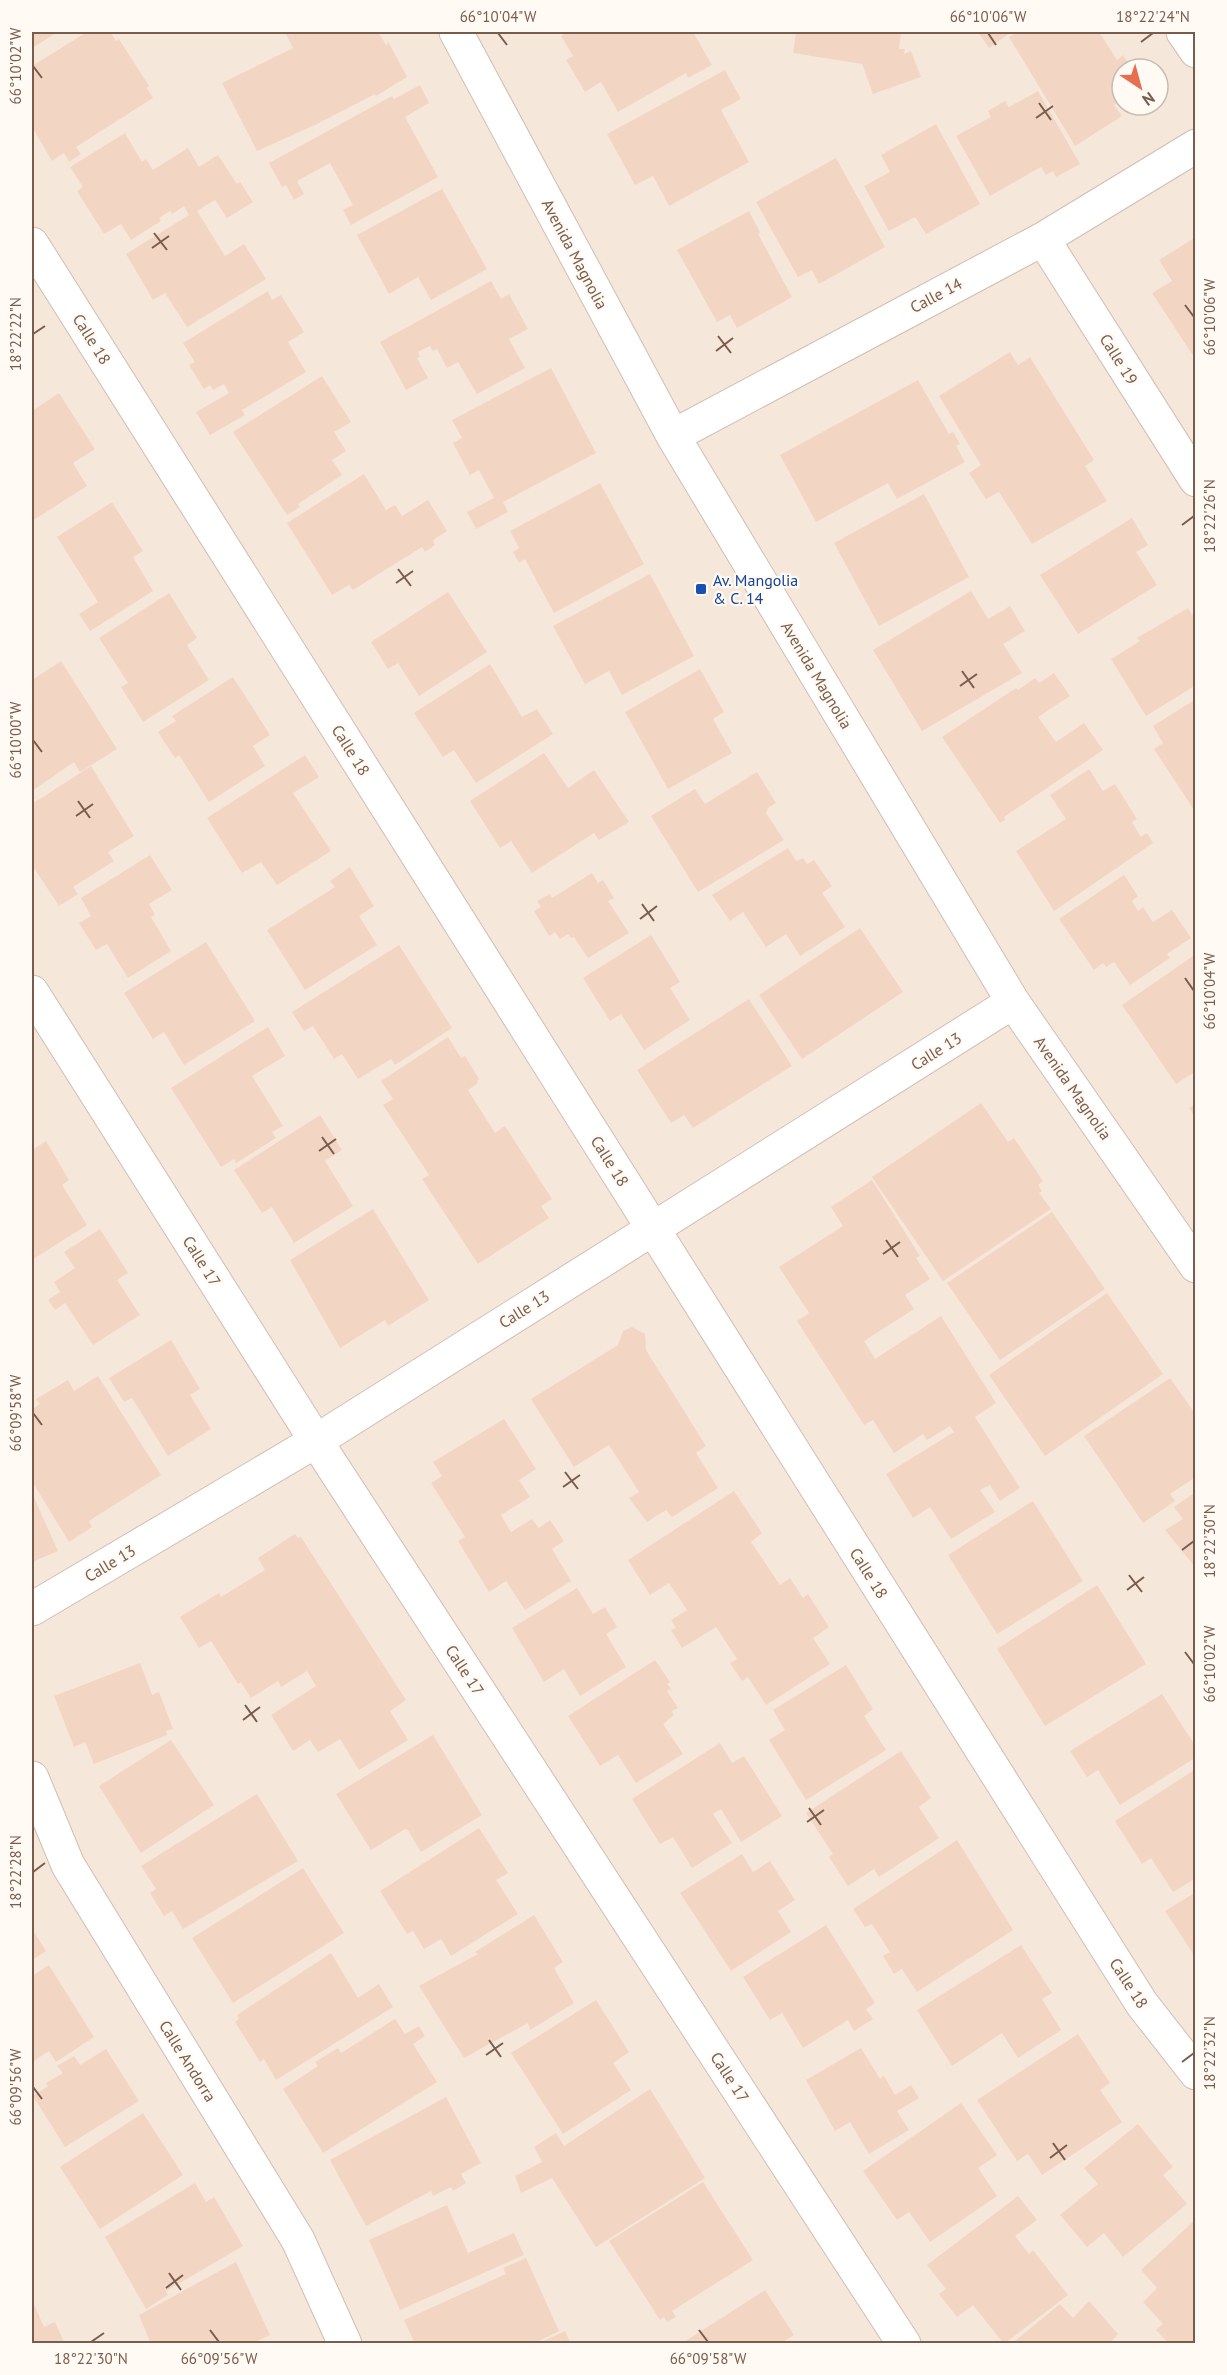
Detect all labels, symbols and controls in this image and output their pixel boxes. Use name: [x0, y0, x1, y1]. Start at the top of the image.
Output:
text: 66°10'04"W: [460, 7, 537, 26]
text: 66°10'06"W: [950, 7, 1027, 26]
text: 18°22'24"N: [1116, 7, 1190, 26]
text: 66°10'02"W: [6, 27, 25, 104]
north arrow: [1110, 57, 1170, 117]
text: N: [1139, 88, 1159, 110]
street label: Avenida Magnolia: [538, 196, 612, 312]
street label: Calle 14: [907, 273, 966, 317]
text: 66°10'06"W: [1200, 278, 1219, 355]
text: 18°22'22"N: [6, 297, 25, 371]
street label: Calle 18: [69, 310, 115, 368]
street label: Calle 19: [1096, 330, 1142, 388]
text: 18°22'26"N: [1200, 479, 1219, 553]
place label: Av. Mangolia & C. 14: [713, 570, 798, 608]
marker: Av. Mangolia & C. 14: [694, 582, 708, 596]
street label: Avenida Magnolia: [777, 618, 857, 732]
text: 66°10'00"W: [6, 701, 25, 778]
street label: Calle 18: [328, 721, 374, 779]
text: 66°10'04"W: [1200, 952, 1219, 1029]
street label: Calle 13: [907, 1028, 965, 1074]
street label: Avenida Magnolia: [1030, 1032, 1116, 1144]
street label: Calle 18: [587, 1132, 633, 1190]
street label: Calle 17: [179, 1232, 225, 1290]
street label: Calle 13: [495, 1286, 553, 1332]
text: 66°09'58"W: [6, 1374, 25, 1451]
text: 18°22'30"N: [1200, 1504, 1219, 1578]
street label: Calle 13: [81, 1540, 139, 1586]
street label: Calle 18: [846, 1544, 892, 1602]
text: 66°10'02"W: [1200, 1625, 1219, 1702]
street label: Calle 17: [441, 1641, 489, 1699]
text: 18°22'28"N: [6, 1835, 25, 1909]
street label: Calle 18: [1105, 1954, 1153, 2012]
text: 18°22'32"N: [1200, 2016, 1219, 2090]
street label: Calle Andorra: [155, 2017, 221, 2105]
text: 66°09'56"W: [6, 2048, 25, 2125]
street label: Calle 17: [706, 2048, 754, 2106]
text: 18°22'30"N: [54, 2349, 128, 2368]
text: 66°09'56"W: [181, 2349, 258, 2368]
text: 66°09'58"W: [670, 2349, 747, 2368]

